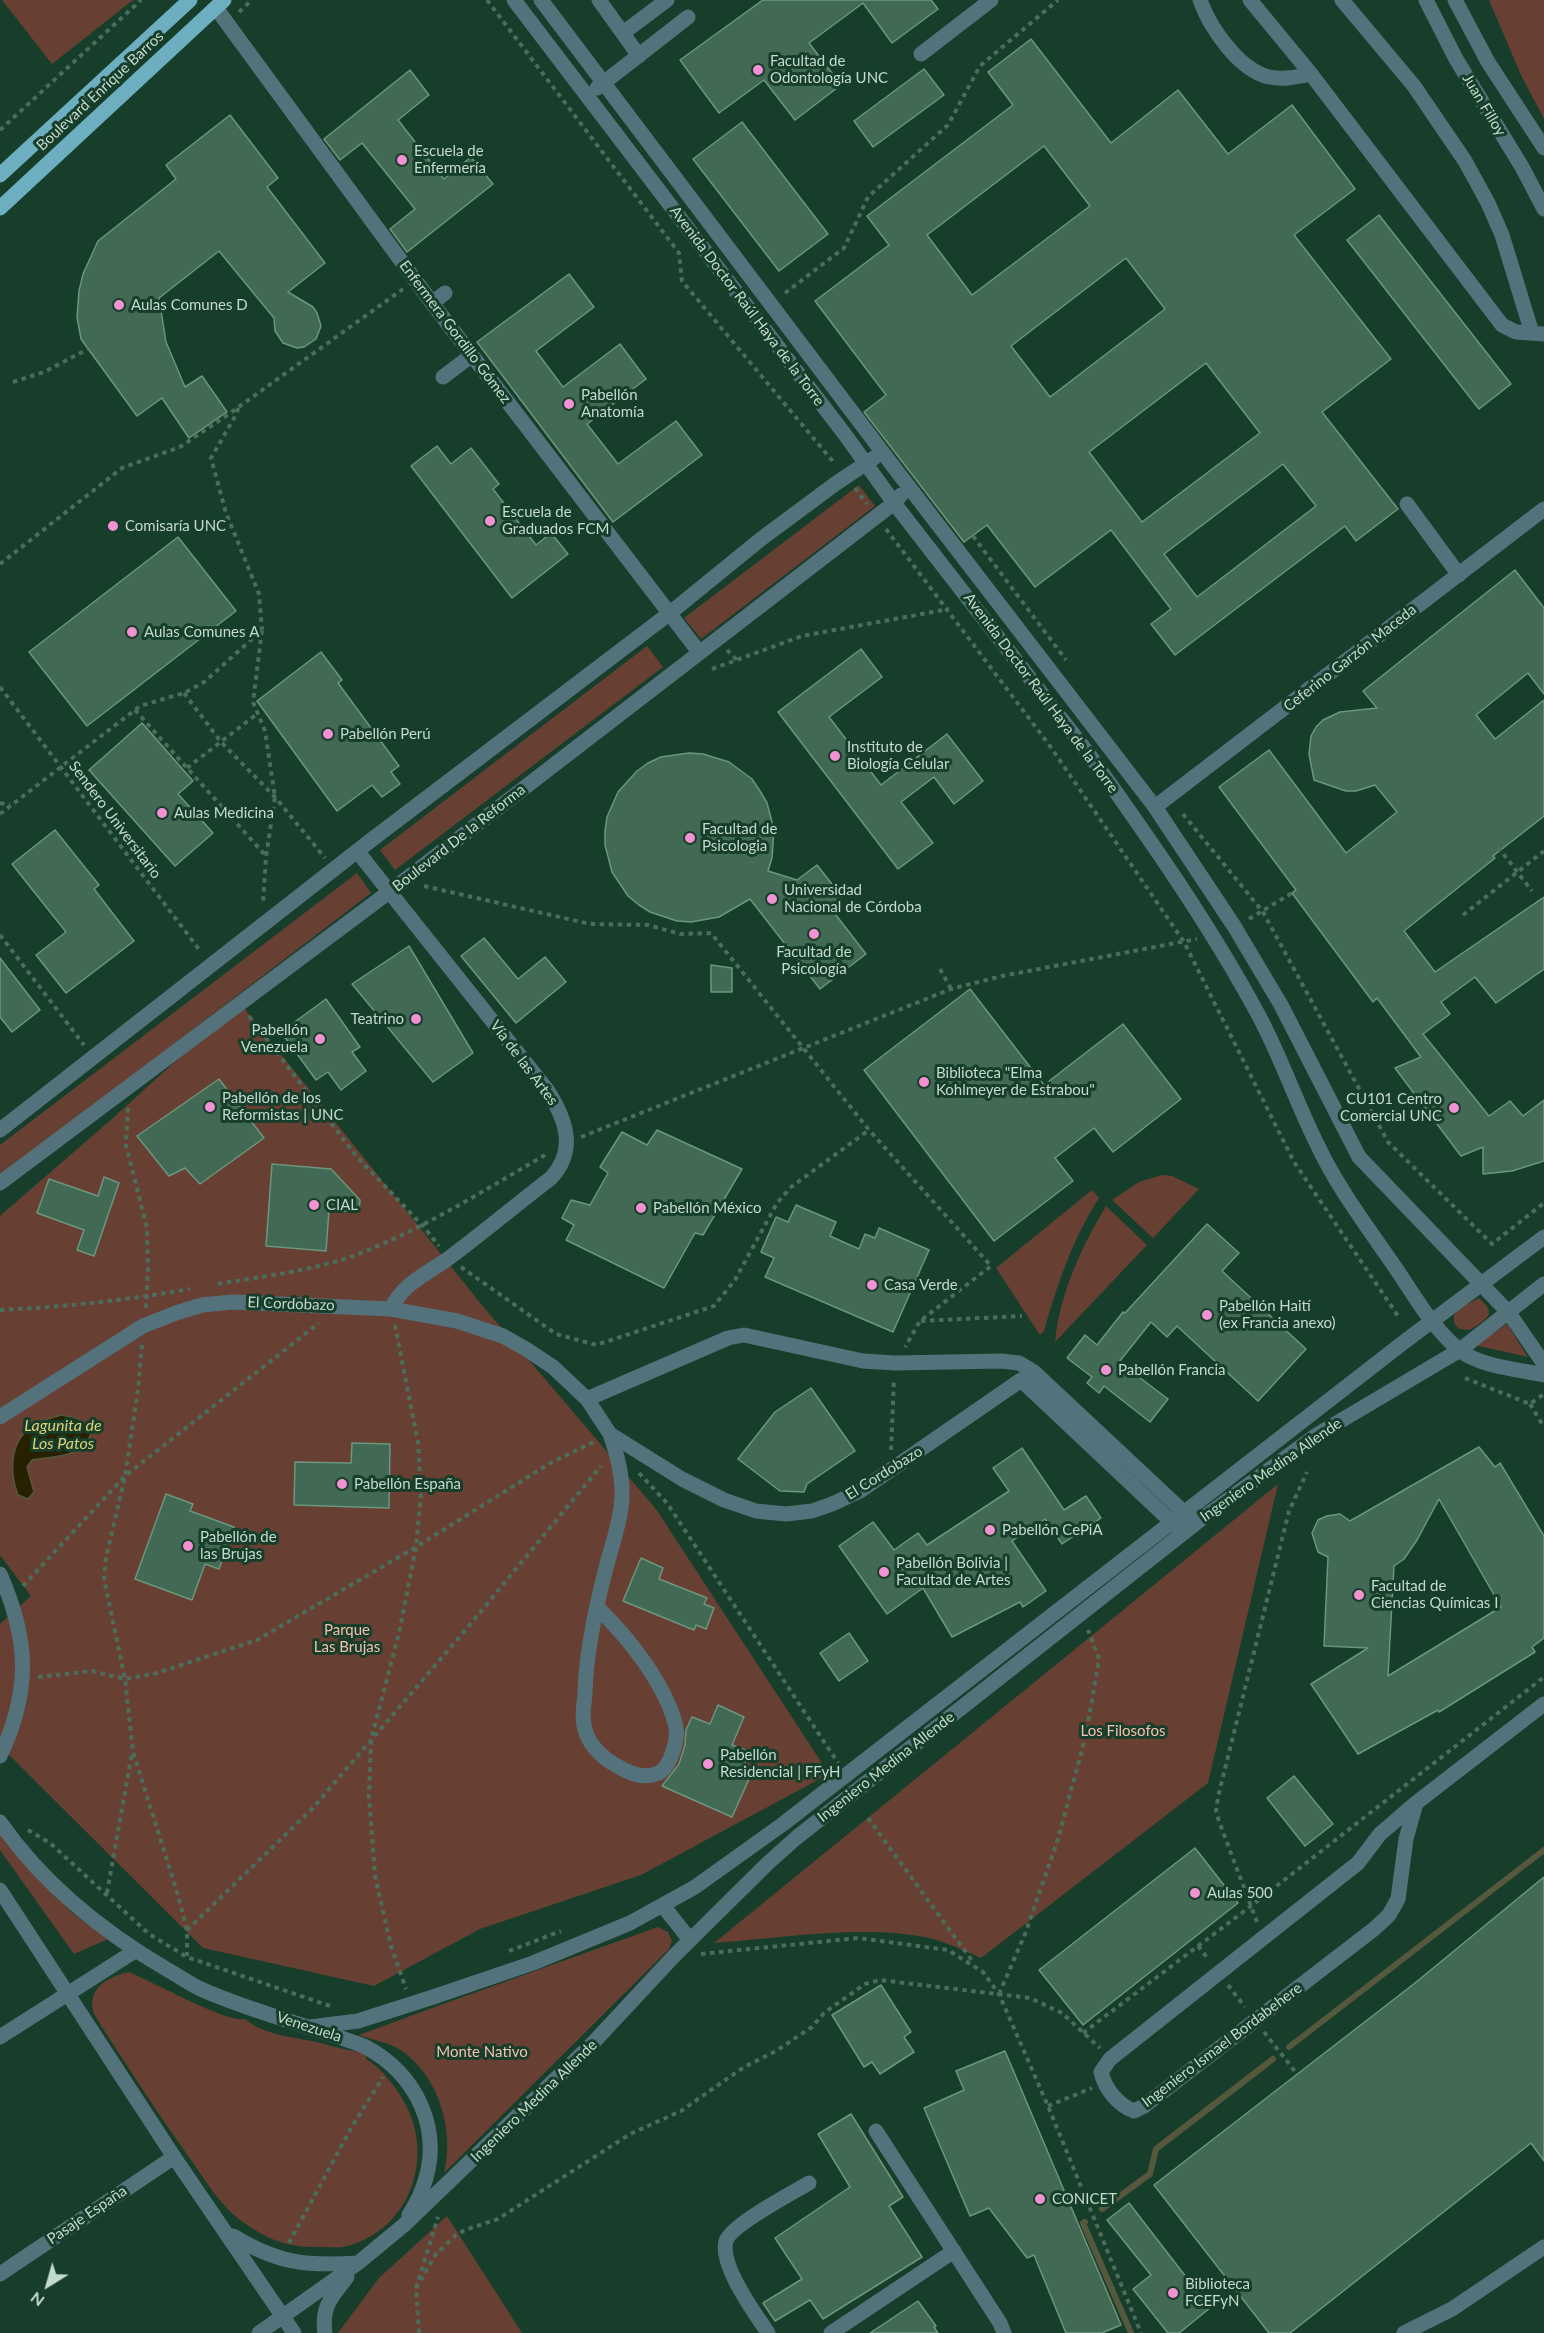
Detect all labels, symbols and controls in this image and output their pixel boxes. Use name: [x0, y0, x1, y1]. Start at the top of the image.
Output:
street label: Boulevard Enrique Barros: [33, 27, 167, 155]
place label: Facultad de Odontología UNC: [770, 52, 888, 87]
marker: Facultad de Odontología UNC: [751, 63, 765, 77]
street label: Juan Filloy: [1458, 71, 1510, 139]
place label: Escuela de Enfermería: [414, 142, 486, 177]
marker: Escuela de Enfermería: [395, 153, 409, 167]
street label: Avenida Doctor Raúl Haya de la Torre: [666, 202, 828, 410]
street label: Enfermera Gordillo Gómez: [395, 257, 515, 407]
place label: Aulas Comunes D: [131, 296, 248, 314]
marker: Aulas Comunes D: [112, 298, 126, 312]
place label: Pabellón Anatomía: [581, 386, 644, 421]
marker: Pabellón Anatomía: [562, 397, 576, 411]
place label: Escuela de Graduados FCM: [502, 503, 609, 538]
marker: Escuela de Graduados FCM: [483, 514, 497, 528]
place label: Comisaría UNC: [125, 517, 226, 535]
marker: Comisaría UNC: [106, 519, 120, 533]
street label: Avenida Doctor Raúl Haya de la Torre: [960, 589, 1122, 797]
street label: Ceferino Garzón Maceda: [1280, 601, 1420, 715]
place label: Aulas Comunes A: [144, 623, 260, 641]
marker: Aulas Comunes A: [125, 625, 139, 639]
place label: Pabellón Perú: [340, 725, 431, 743]
marker: Pabellón Perú: [321, 727, 335, 741]
place label: Instituto de Biología Celular: [847, 738, 949, 773]
marker: Instituto de Biología Celular: [828, 749, 842, 763]
street label: Sendero Universitario: [65, 758, 165, 882]
street label: Boulevard De la Reforma: [389, 781, 529, 895]
place label: Aulas Medicina: [174, 804, 274, 822]
marker: Aulas Medicina: [155, 806, 169, 820]
place label: Facultad de Psicologia: [702, 820, 777, 855]
marker: Facultad de Psicologia: [683, 831, 697, 845]
place label: Universidad Nacional de Córdoba: [784, 881, 922, 916]
marker: Universidad Nacional de Córdoba: [765, 892, 779, 906]
marker: Facultad de Psicología: [807, 927, 821, 941]
place label: Facultad de Psicología: [776, 943, 852, 978]
place label: Teatrino: [350, 1010, 404, 1028]
marker: Teatrino: [409, 1012, 423, 1026]
street label: Vía de las Artes: [486, 1017, 562, 1109]
place label: Pabellón Venezuela: [241, 1021, 308, 1056]
marker: Pabellón Venezuela: [313, 1032, 327, 1046]
place label: Biblioteca "Elma Kohlmeyer de Estrabou": [936, 1064, 1095, 1099]
marker: Biblioteca "Elma Kohlmeyer de Estrabou": [917, 1075, 931, 1089]
place label: Pabellón de los Reformistas | UNC: [222, 1089, 343, 1124]
place label: CU101 Centro Comercial UNC: [1340, 1090, 1442, 1125]
marker: Pabellón de los Reformistas | UNC: [203, 1100, 217, 1114]
marker: CU101 Centro Comercial UNC: [1447, 1101, 1461, 1115]
place label: CIAL: [326, 1196, 358, 1214]
marker: CIAL: [307, 1198, 321, 1212]
place label: Pabellón México: [653, 1199, 761, 1217]
marker: Pabellón México: [634, 1201, 648, 1215]
place label: Casa Verde: [884, 1276, 958, 1294]
marker: Casa Verde: [865, 1278, 879, 1292]
street label: El Cordobazo: [247, 1293, 335, 1315]
place label: Pabellón Haití (ex Francia anexo): [1219, 1297, 1336, 1332]
marker: Pabellón Haití (ex Francia anexo): [1200, 1308, 1214, 1322]
place label: Pabellón Francia: [1118, 1361, 1226, 1379]
marker: Pabellón Francia: [1099, 1363, 1113, 1377]
street label: Ingeniero Medina Allende: [1197, 1414, 1345, 1526]
water label: Lagunita de Los Patos: [24, 1416, 102, 1454]
street label: El Cordobazo: [842, 1442, 926, 1504]
place label: Pabellón España: [354, 1475, 461, 1493]
marker: Pabellón España: [335, 1477, 349, 1491]
place label: Pabellón CePiA: [1002, 1521, 1103, 1539]
marker: Pabellón CePiA: [983, 1523, 997, 1537]
place label: Pabellón de las Brujas: [200, 1528, 277, 1563]
marker: Pabellón de las Brujas: [181, 1539, 195, 1553]
place label: Pabellón Bolivia | Facultad de Artes: [896, 1554, 1011, 1589]
marker: Pabellón Bolivia | Facultad de Artes: [877, 1565, 891, 1579]
place label: Facultad de Ciencias Químicas I: [1371, 1577, 1498, 1612]
marker: Facultad de Ciencias Químicas I: [1352, 1588, 1366, 1602]
park label: Parque Las Brujas: [314, 1621, 380, 1656]
street label: Ingeniero Medina Allende: [814, 1708, 958, 1826]
park label: Los Filosofos: [1081, 1722, 1165, 1740]
place label: Pabellón Residencial | FFyH: [720, 1746, 841, 1781]
marker: Pabellón Residencial | FFyH: [701, 1757, 715, 1771]
place label: Aulas 500: [1207, 1884, 1273, 1902]
marker: Aulas 500: [1188, 1886, 1202, 1900]
street label: Ingeniero Ismael Bordabehere: [1138, 1979, 1306, 2111]
street label: Venezuela: [274, 2008, 344, 2046]
street label: Ingeniero Medina Allende: [467, 2036, 601, 2166]
park label: Monte Nativo: [436, 2043, 528, 2061]
street label: Pasaje España: [44, 2182, 130, 2248]
place label: CONICET: [1052, 2190, 1117, 2208]
marker: CONICET: [1033, 2192, 1047, 2206]
north arrow: [18, 2255, 78, 2315]
place label: Biblioteca FCEFyN: [1185, 2275, 1250, 2310]
marker: Biblioteca FCEFyN: [1166, 2286, 1180, 2300]
text: N: [26, 2288, 48, 2311]

